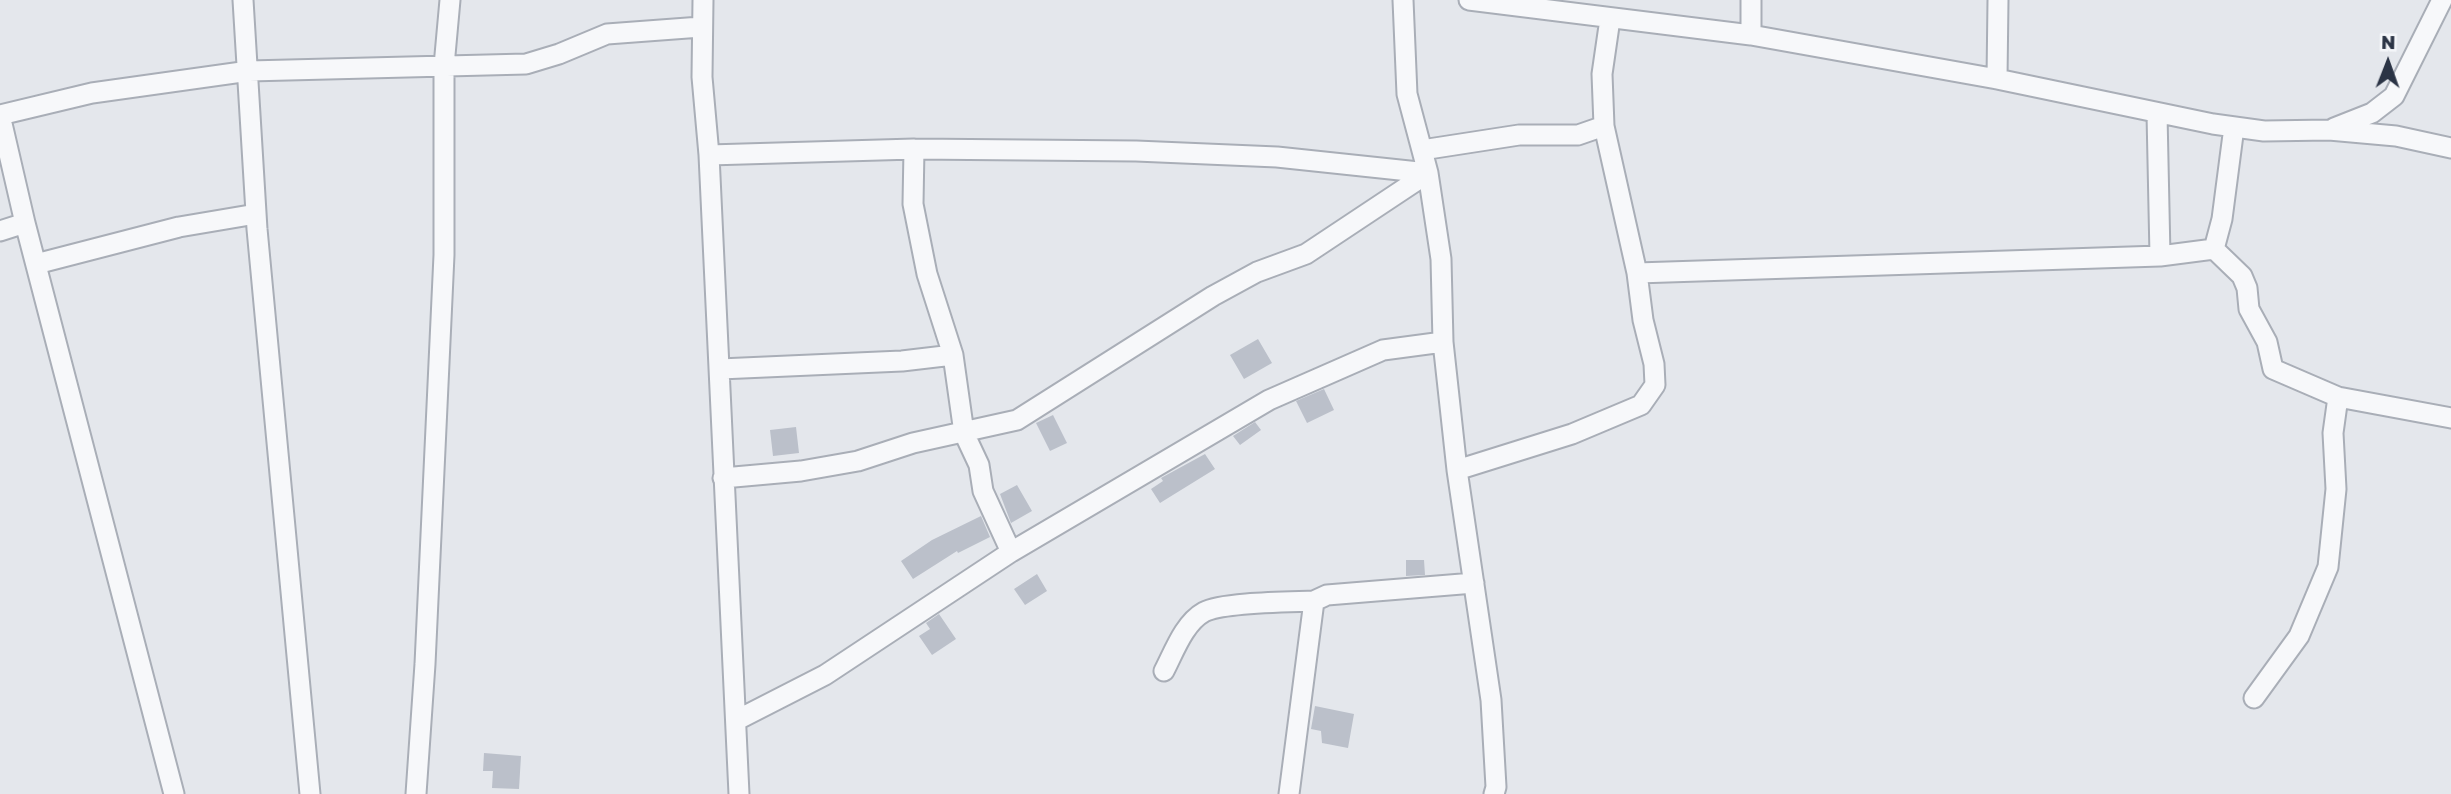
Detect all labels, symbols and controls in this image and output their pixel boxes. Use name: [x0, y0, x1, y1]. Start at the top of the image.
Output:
north arrow: [2353, 28, 2423, 98]
text: N: [2381, 30, 2396, 53]

